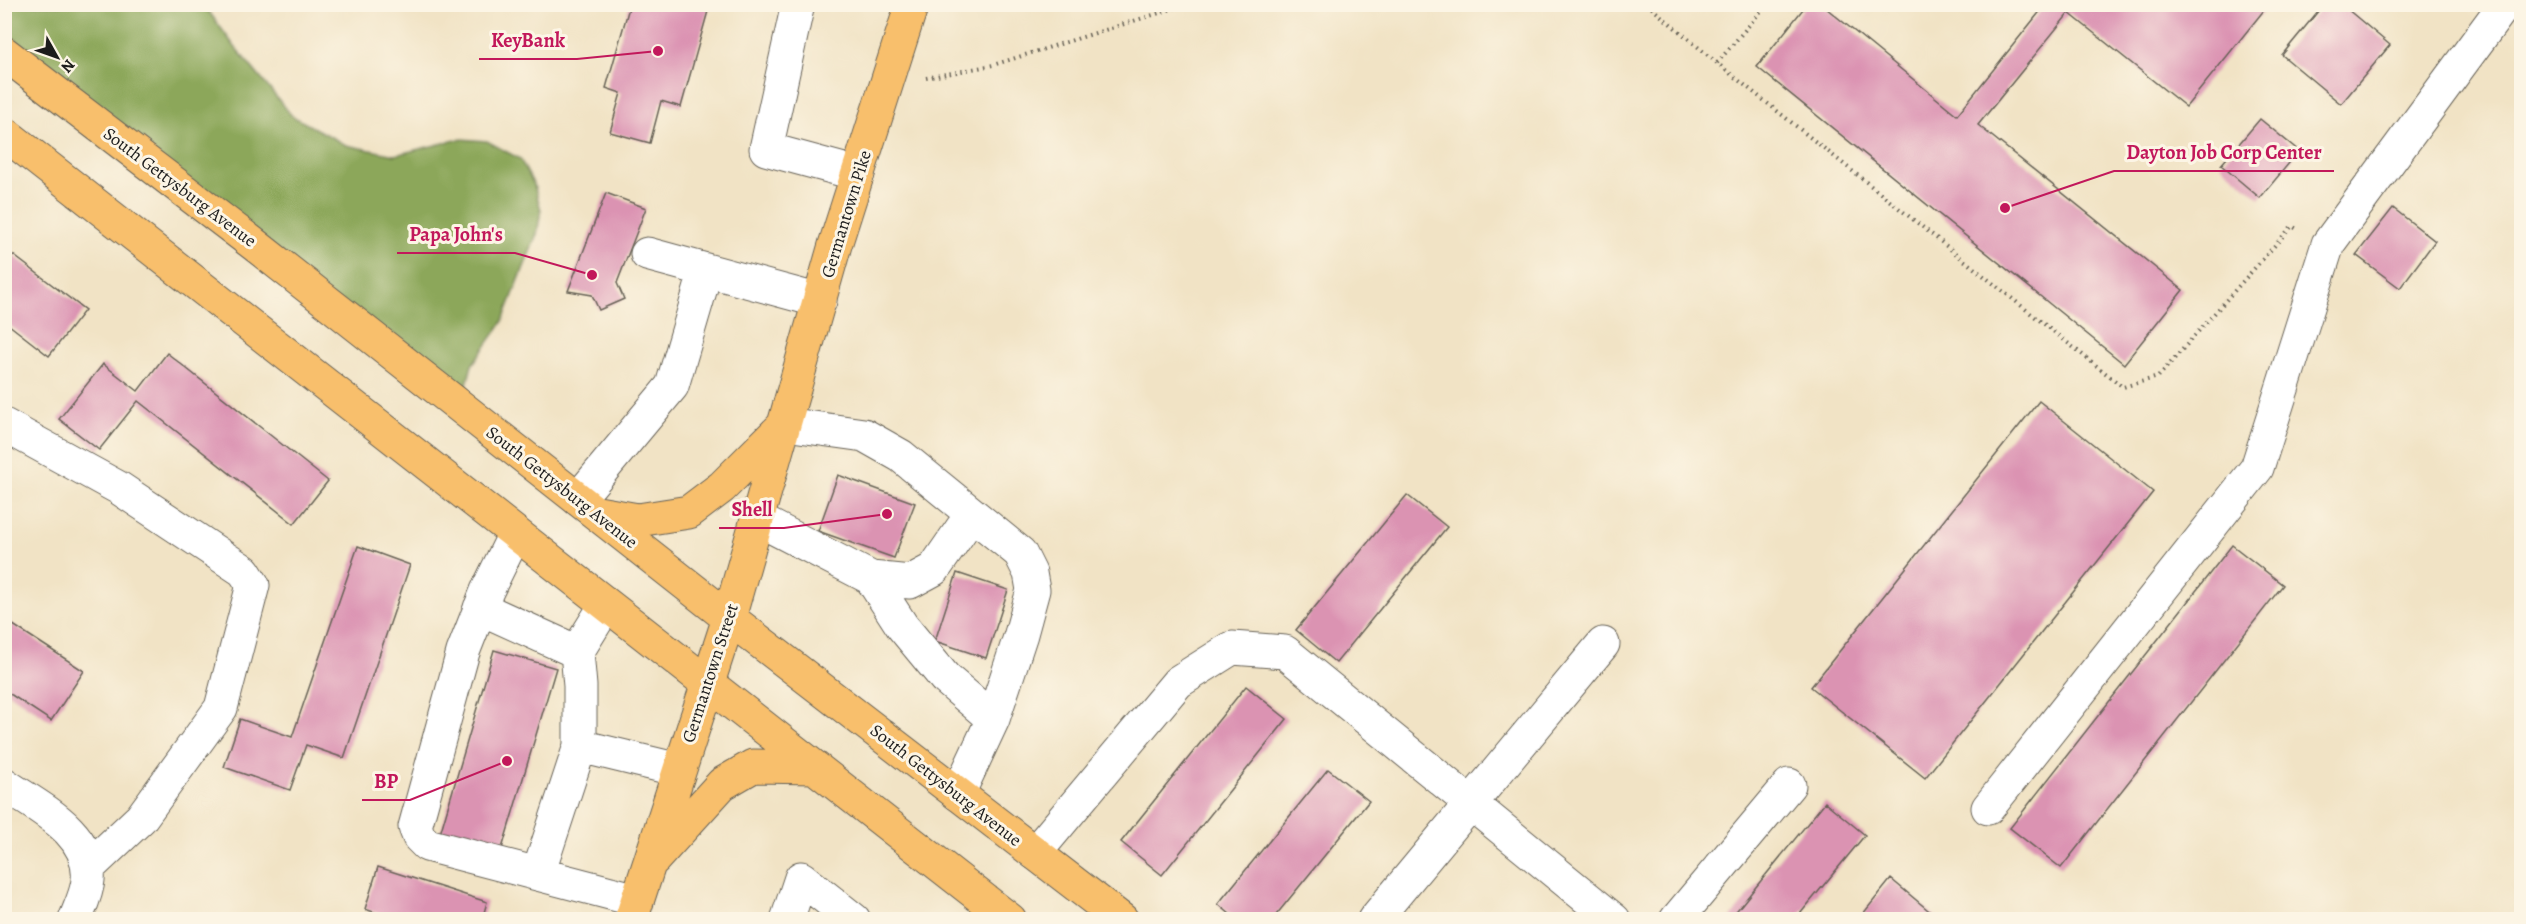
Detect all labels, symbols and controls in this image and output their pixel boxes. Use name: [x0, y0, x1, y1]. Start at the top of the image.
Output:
callout: KeyBank: [479, 21, 577, 59]
north arrow: [27, 27, 87, 87]
text: KeyBank: [491, 27, 566, 54]
text: N: [55, 54, 80, 78]
street label: South Gettysburg Avenue: [99, 121, 261, 253]
callout: Dayton Job Corp Center: [2114, 133, 2334, 171]
text: Dayton Job Corp Center: [2126, 139, 2322, 166]
street label: Germantown Pike: [815, 147, 877, 281]
callout: Papa John's: [397, 215, 515, 253]
text: Papa John's: [409, 221, 503, 248]
street label: South Gettysburg Avenue: [481, 420, 643, 554]
callout: Shell: [719, 490, 784, 528]
text: Shell: [731, 496, 773, 523]
street label: Germantown Street: [676, 600, 744, 746]
street label: South Gettysburg Avenue: [865, 718, 1027, 852]
callout: BP: [362, 762, 410, 800]
text: BP: [374, 768, 399, 795]

